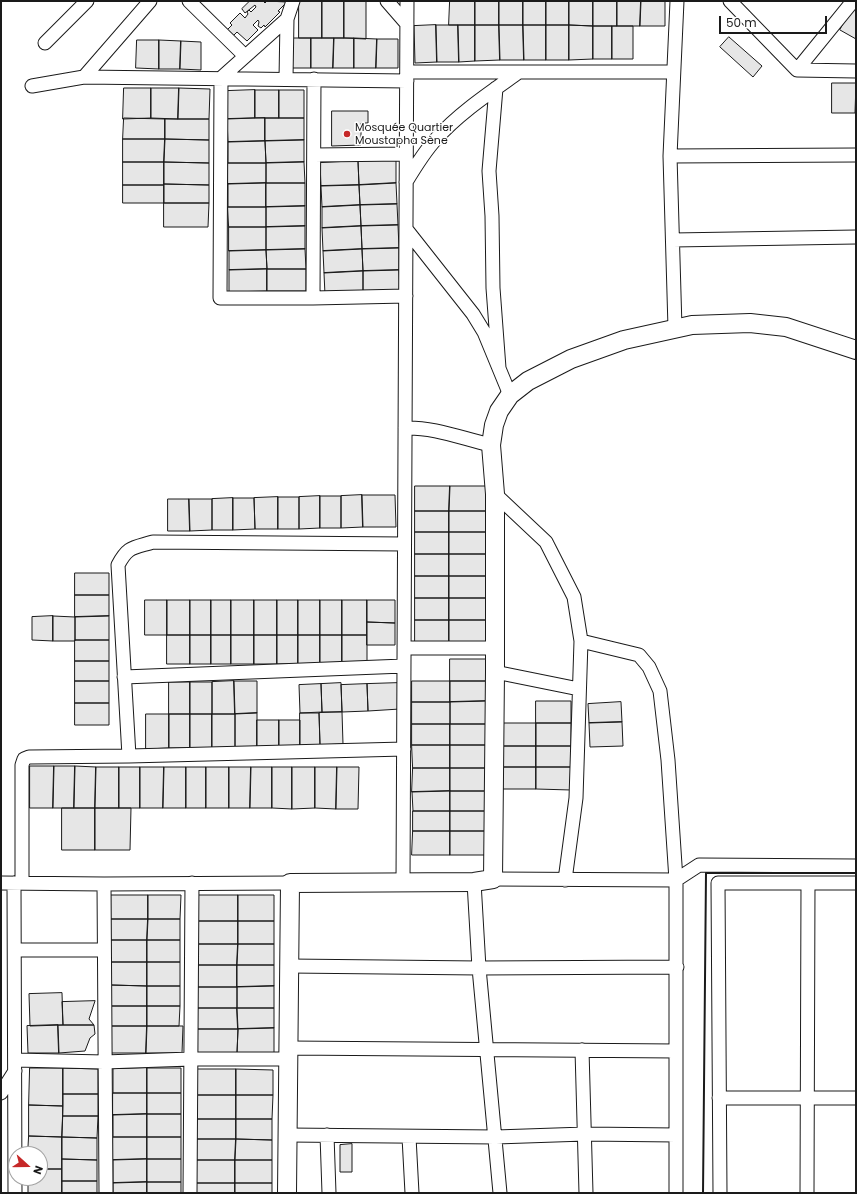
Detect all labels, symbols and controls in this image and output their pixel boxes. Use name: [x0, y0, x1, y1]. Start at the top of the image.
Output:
scale bar: [721, 8, 829, 34]
text: 50 m: [726, 14, 757, 31]
place label: Mosquée Quartier Moustapha Sène: [355, 121, 453, 147]
marker: Mosquée Quartier Moustapha Sène: [342, 129, 352, 139]
north arrow: [8, 1146, 48, 1186]
text: N: [29, 1163, 47, 1177]

